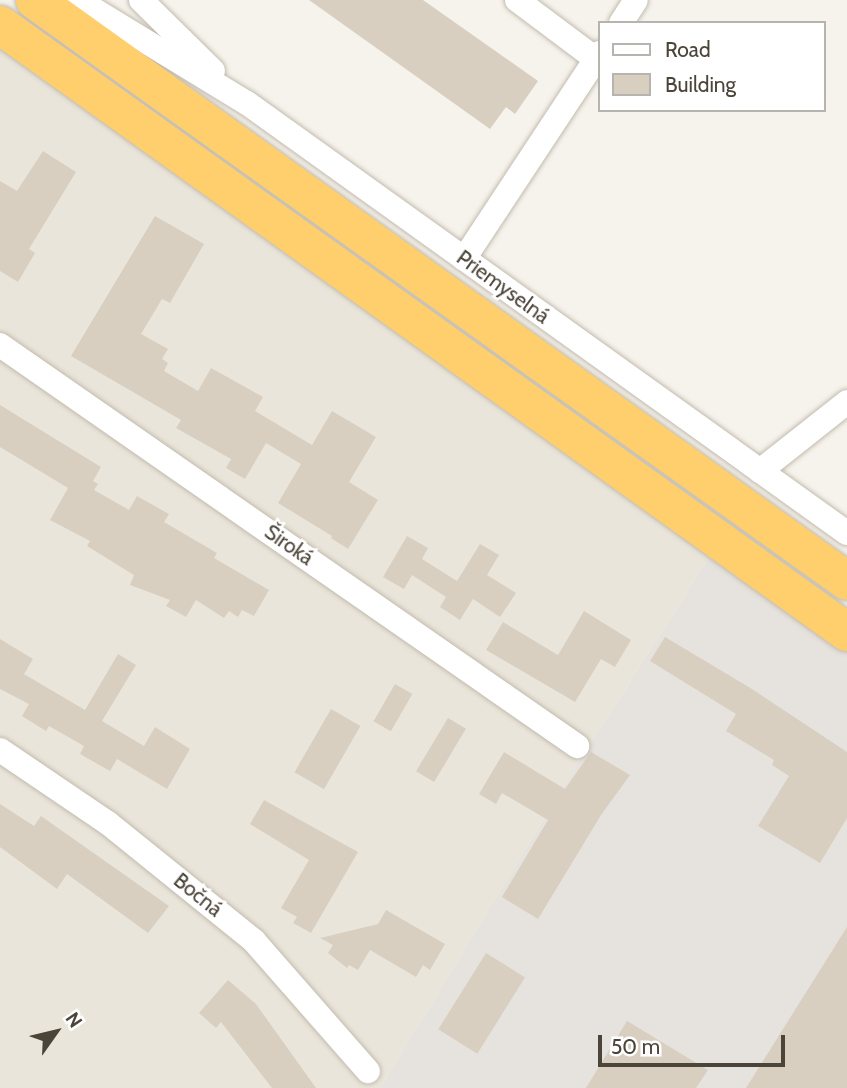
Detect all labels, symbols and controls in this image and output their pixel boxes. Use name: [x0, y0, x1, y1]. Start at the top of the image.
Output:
legend: [598, 21, 826, 112]
text: Road: [665, 37, 711, 62]
text: Building: [665, 72, 736, 97]
street label: Priemyselná: [452, 245, 554, 329]
street label: Široká: [260, 519, 318, 571]
street label: Bočná: [169, 868, 227, 922]
north arrow: [21, 997, 91, 1067]
text: N: [61, 1008, 87, 1032]
scale bar: [602, 1021, 789, 1066]
text: 50 m: [611, 1034, 660, 1059]

